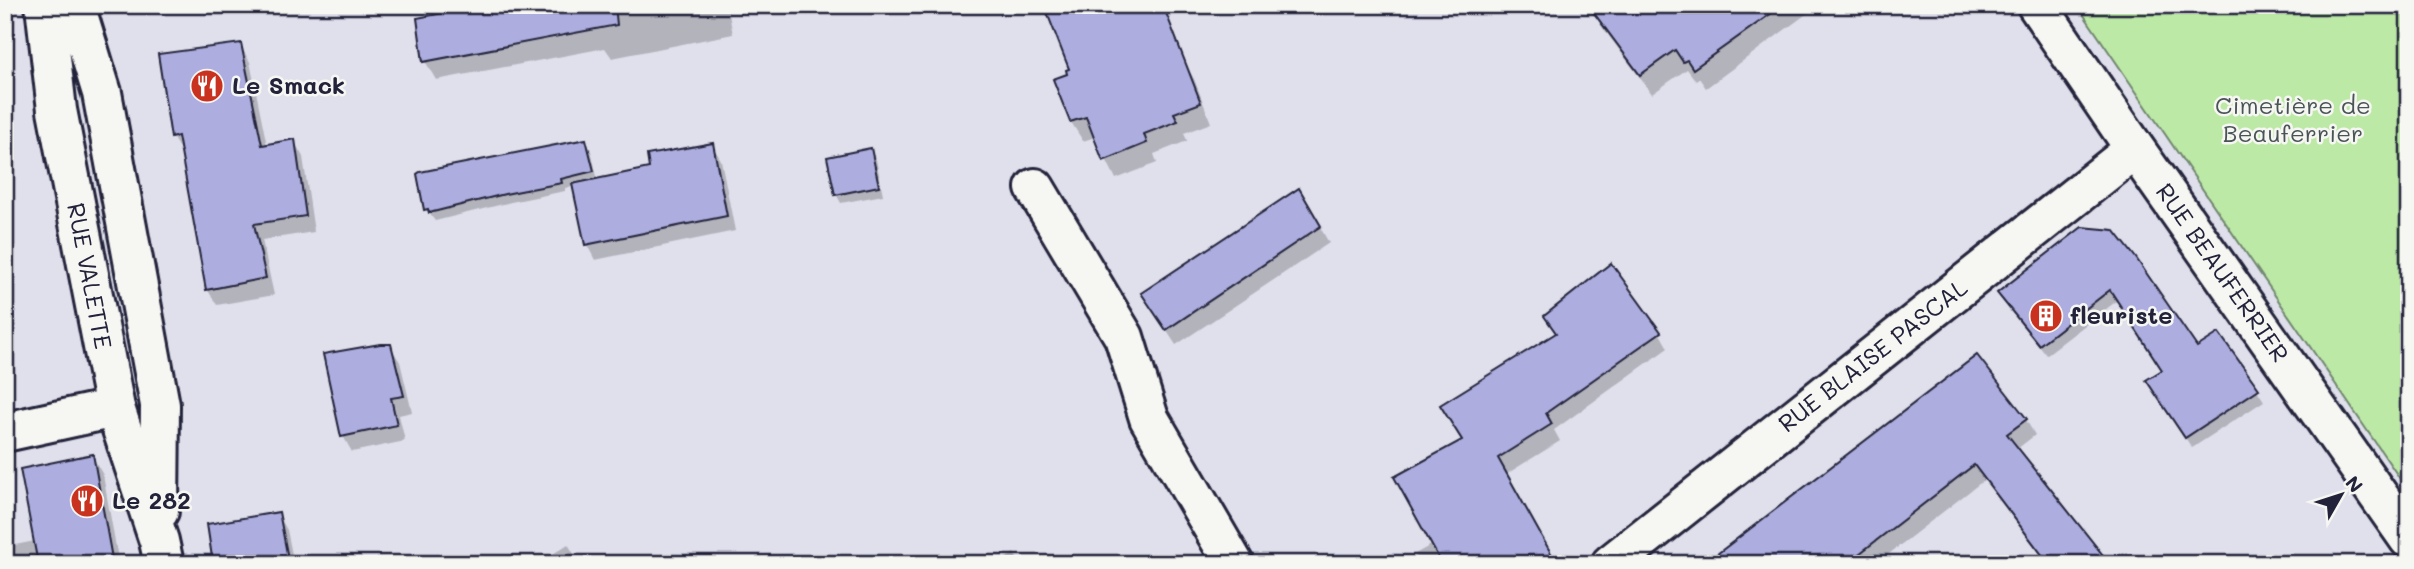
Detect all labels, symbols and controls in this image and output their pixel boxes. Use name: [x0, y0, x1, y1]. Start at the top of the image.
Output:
restaurant icon: Le Smack: [188, 67, 226, 105]
place label: Le Smack: [232, 69, 345, 100]
park label: Cimetière de Beauferrier: [2215, 89, 2371, 148]
street label: RUE BEAUFERRIER: [2150, 177, 2297, 368]
street label: RUE VALETTE: [61, 200, 120, 351]
street label: RUE BLAISE PASCAL: [1771, 271, 1973, 438]
building icon: fleuriste: [2027, 297, 2065, 335]
place label: fleuriste: [2070, 299, 2172, 330]
north arrow: [2306, 461, 2376, 530]
text: N: [2340, 471, 2369, 497]
restaurant icon: Le 282: [68, 482, 106, 520]
place label: Le 282: [112, 484, 191, 515]

